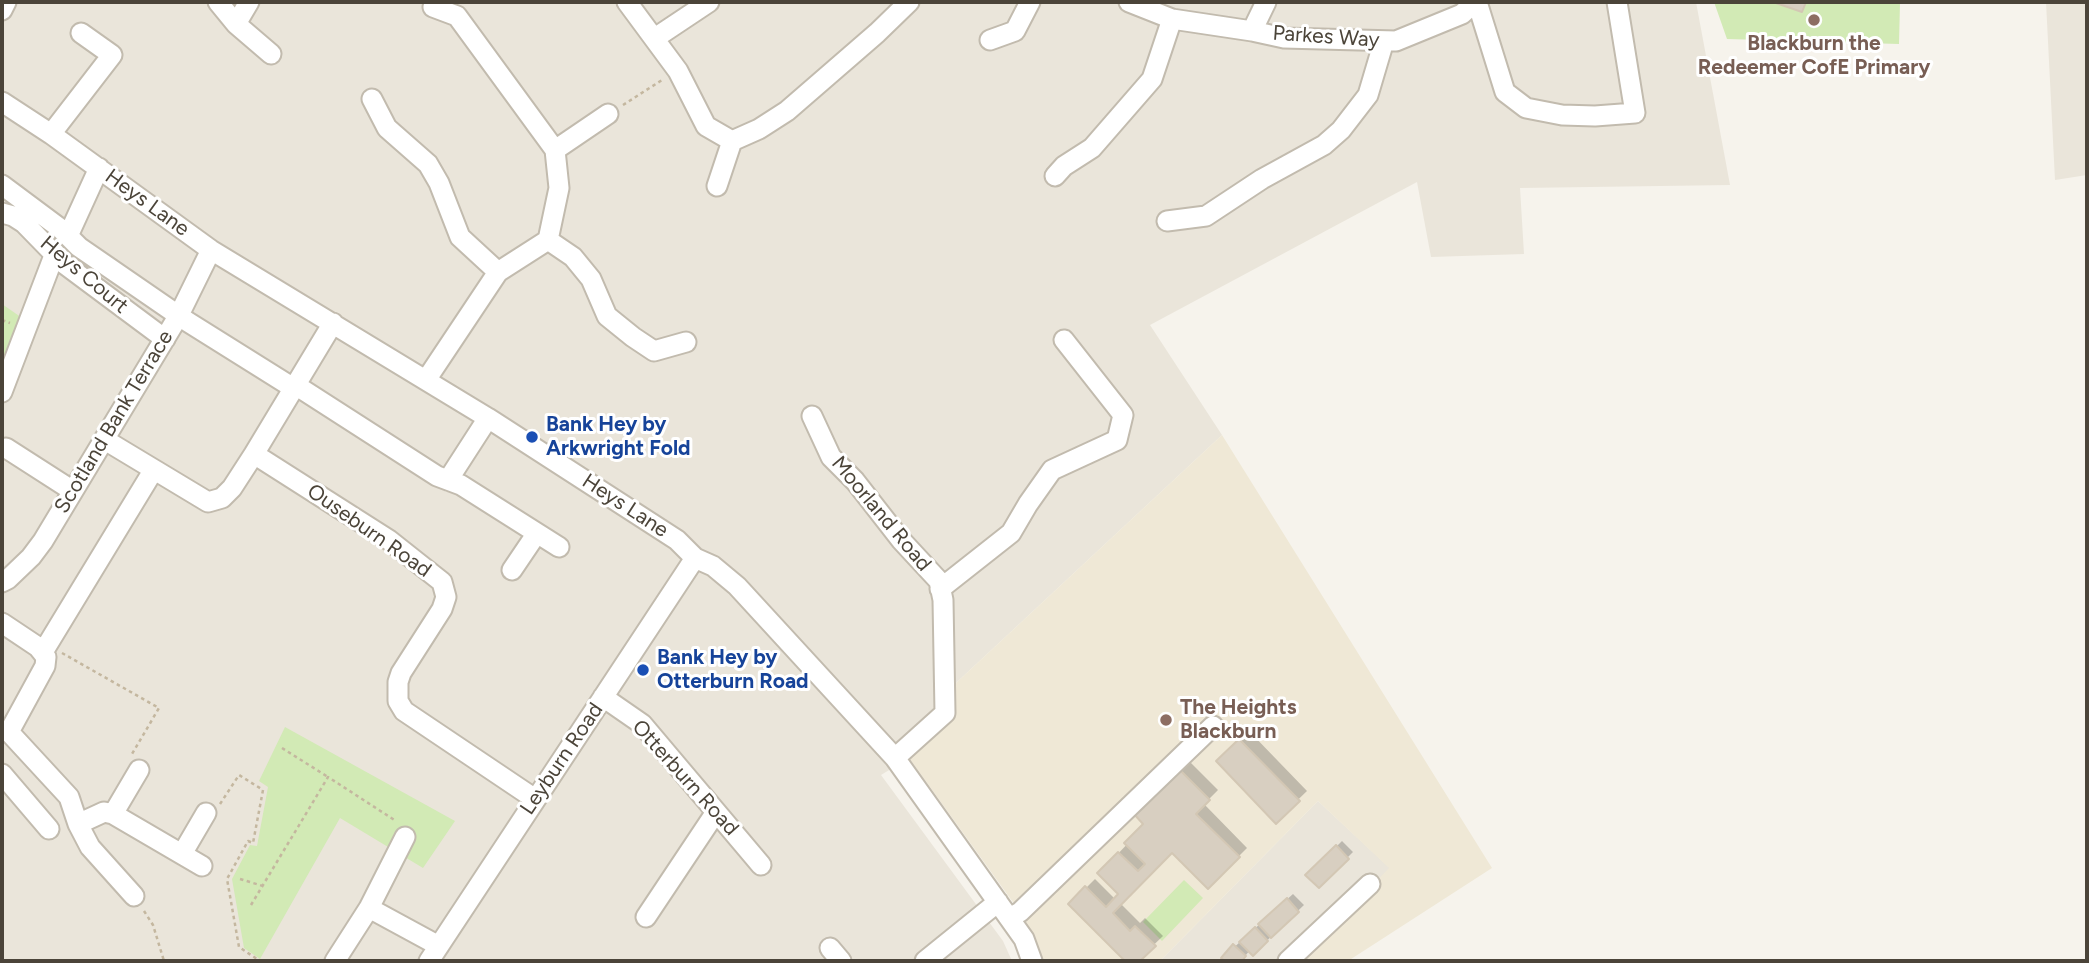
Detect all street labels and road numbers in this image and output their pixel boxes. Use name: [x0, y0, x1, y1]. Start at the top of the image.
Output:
street label: Parkes Way: [1272, 21, 1380, 53]
street label: Heys Lane: [100, 164, 194, 242]
street label: Heys Court: [35, 231, 133, 319]
street label: Scotland Bank Terrace: [49, 326, 179, 518]
street label: Moorland Road: [826, 451, 936, 577]
street label: Heys Lane: [577, 469, 673, 543]
street label: Ouseburn Road: [302, 479, 436, 583]
street label: Leyburn Road: [515, 698, 609, 820]
street label: Otterburn Road: [626, 715, 744, 841]

